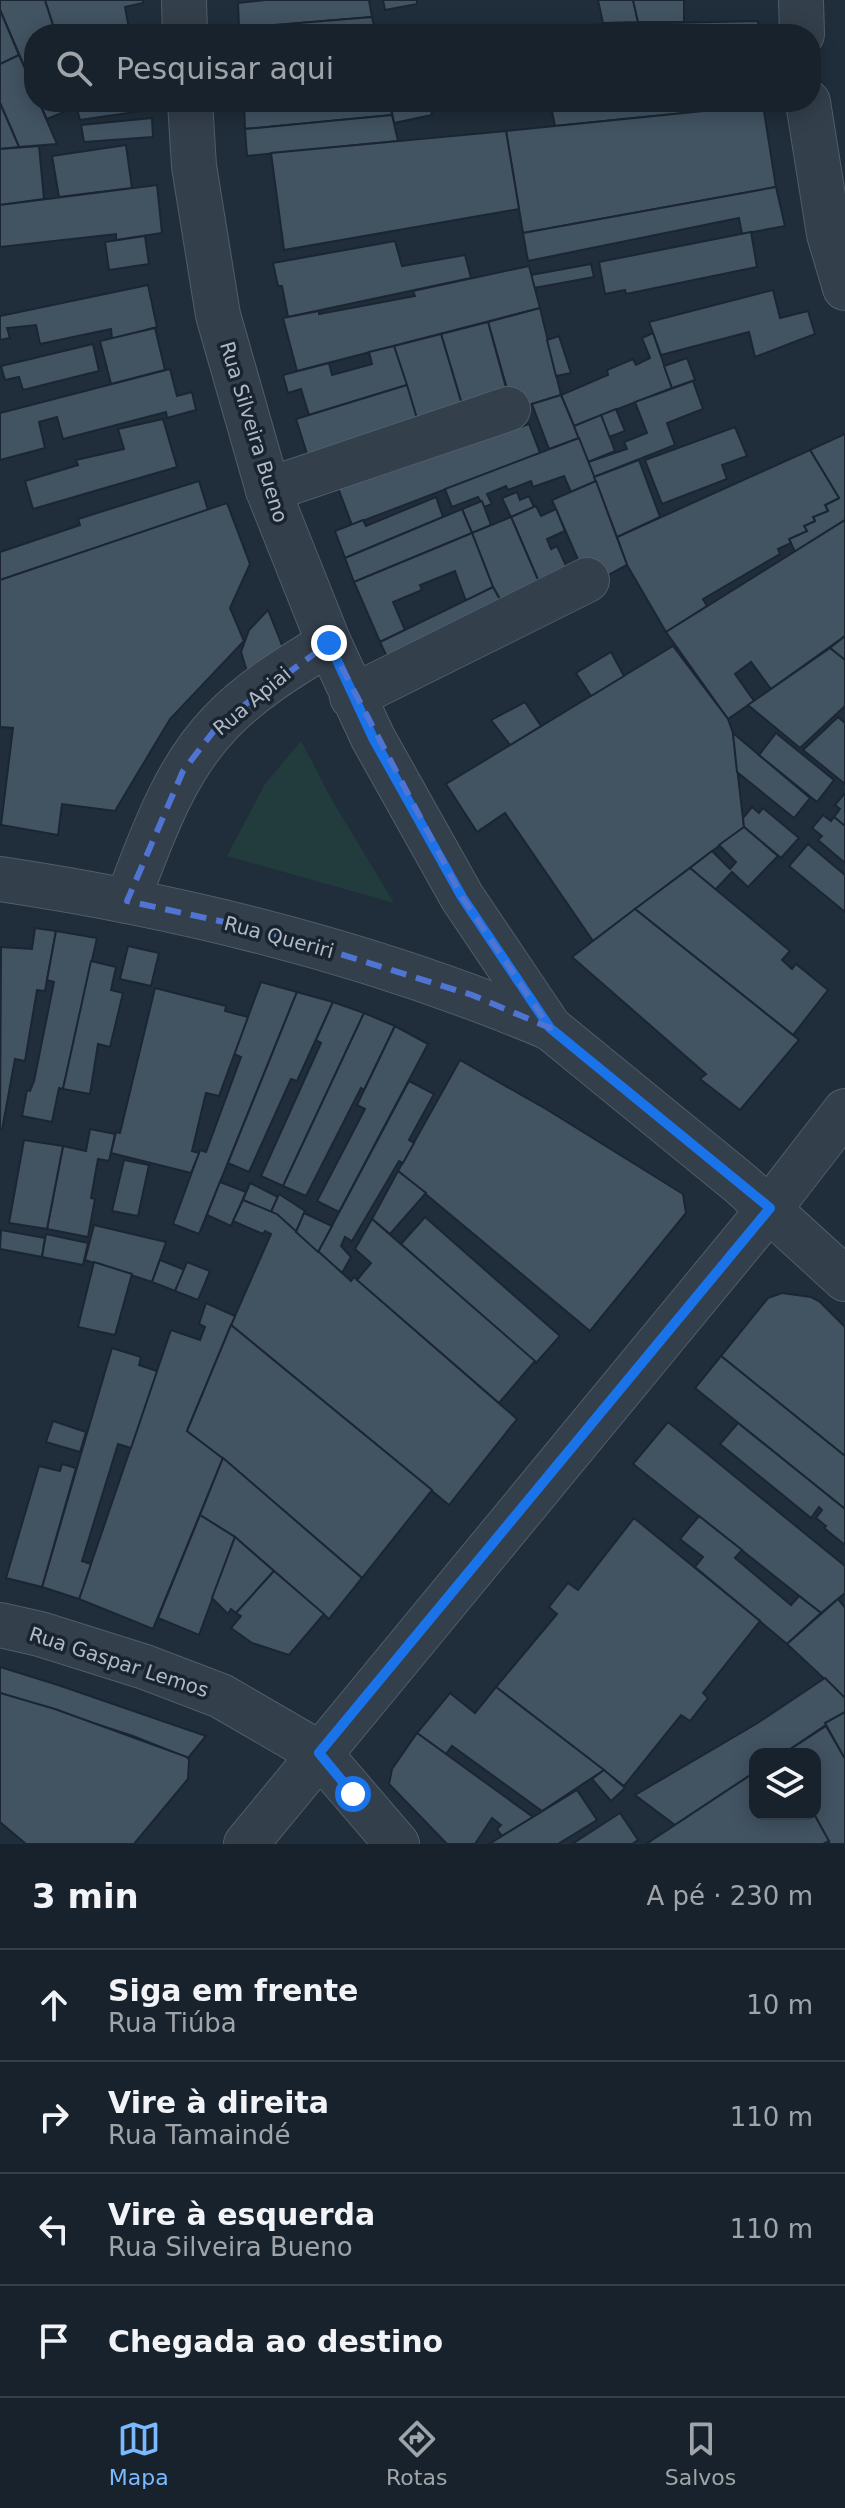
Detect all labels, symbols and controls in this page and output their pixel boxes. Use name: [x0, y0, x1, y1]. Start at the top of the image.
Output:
search box: [24, 24, 821, 112]
icon: search: [52, 46, 96, 90]
text: Pesquisar aqui: [116, 51, 334, 86]
street label: Rua Silveira Bueno: [215, 338, 293, 526]
route end: [311, 625, 347, 661]
street label: Rua Apiai: [208, 662, 296, 740]
street label: Rua Queriri: [222, 911, 336, 963]
street label: Rua Gaspar Lemos: [26, 1622, 212, 1702]
map controls: [749, 1748, 821, 1820]
button: layers: [749, 1748, 821, 1820]
route start: [335, 1776, 371, 1812]
text: 3 min: [32, 1876, 139, 1916]
text: A pé · 230 m: [646, 1881, 813, 1911]
text: Siga em frente: [108, 1973, 358, 2008]
icon: ahead: [32, 1983, 76, 2027]
text: 10 m: [746, 1990, 813, 2020]
text: Rua Tiúba: [108, 2008, 237, 2038]
text: Vire à direita: [108, 2085, 329, 2120]
icon: right: [32, 2095, 76, 2139]
text: 110 m: [730, 2102, 813, 2132]
text: Rua Tamaindé: [108, 2120, 291, 2150]
text: Vire à esquerda: [108, 2197, 375, 2232]
icon: left: [32, 2207, 76, 2251]
text: 110 m: [730, 2214, 813, 2244]
text: Rua Silveira Bueno: [108, 2232, 353, 2262]
icon: arrive: [32, 2319, 76, 2363]
text: Chegada ao destino: [108, 2324, 443, 2359]
tab: Mapa: [109, 2417, 169, 2490]
tab: Rotas: [386, 2417, 447, 2490]
tab: Salvos: [665, 2417, 736, 2490]

